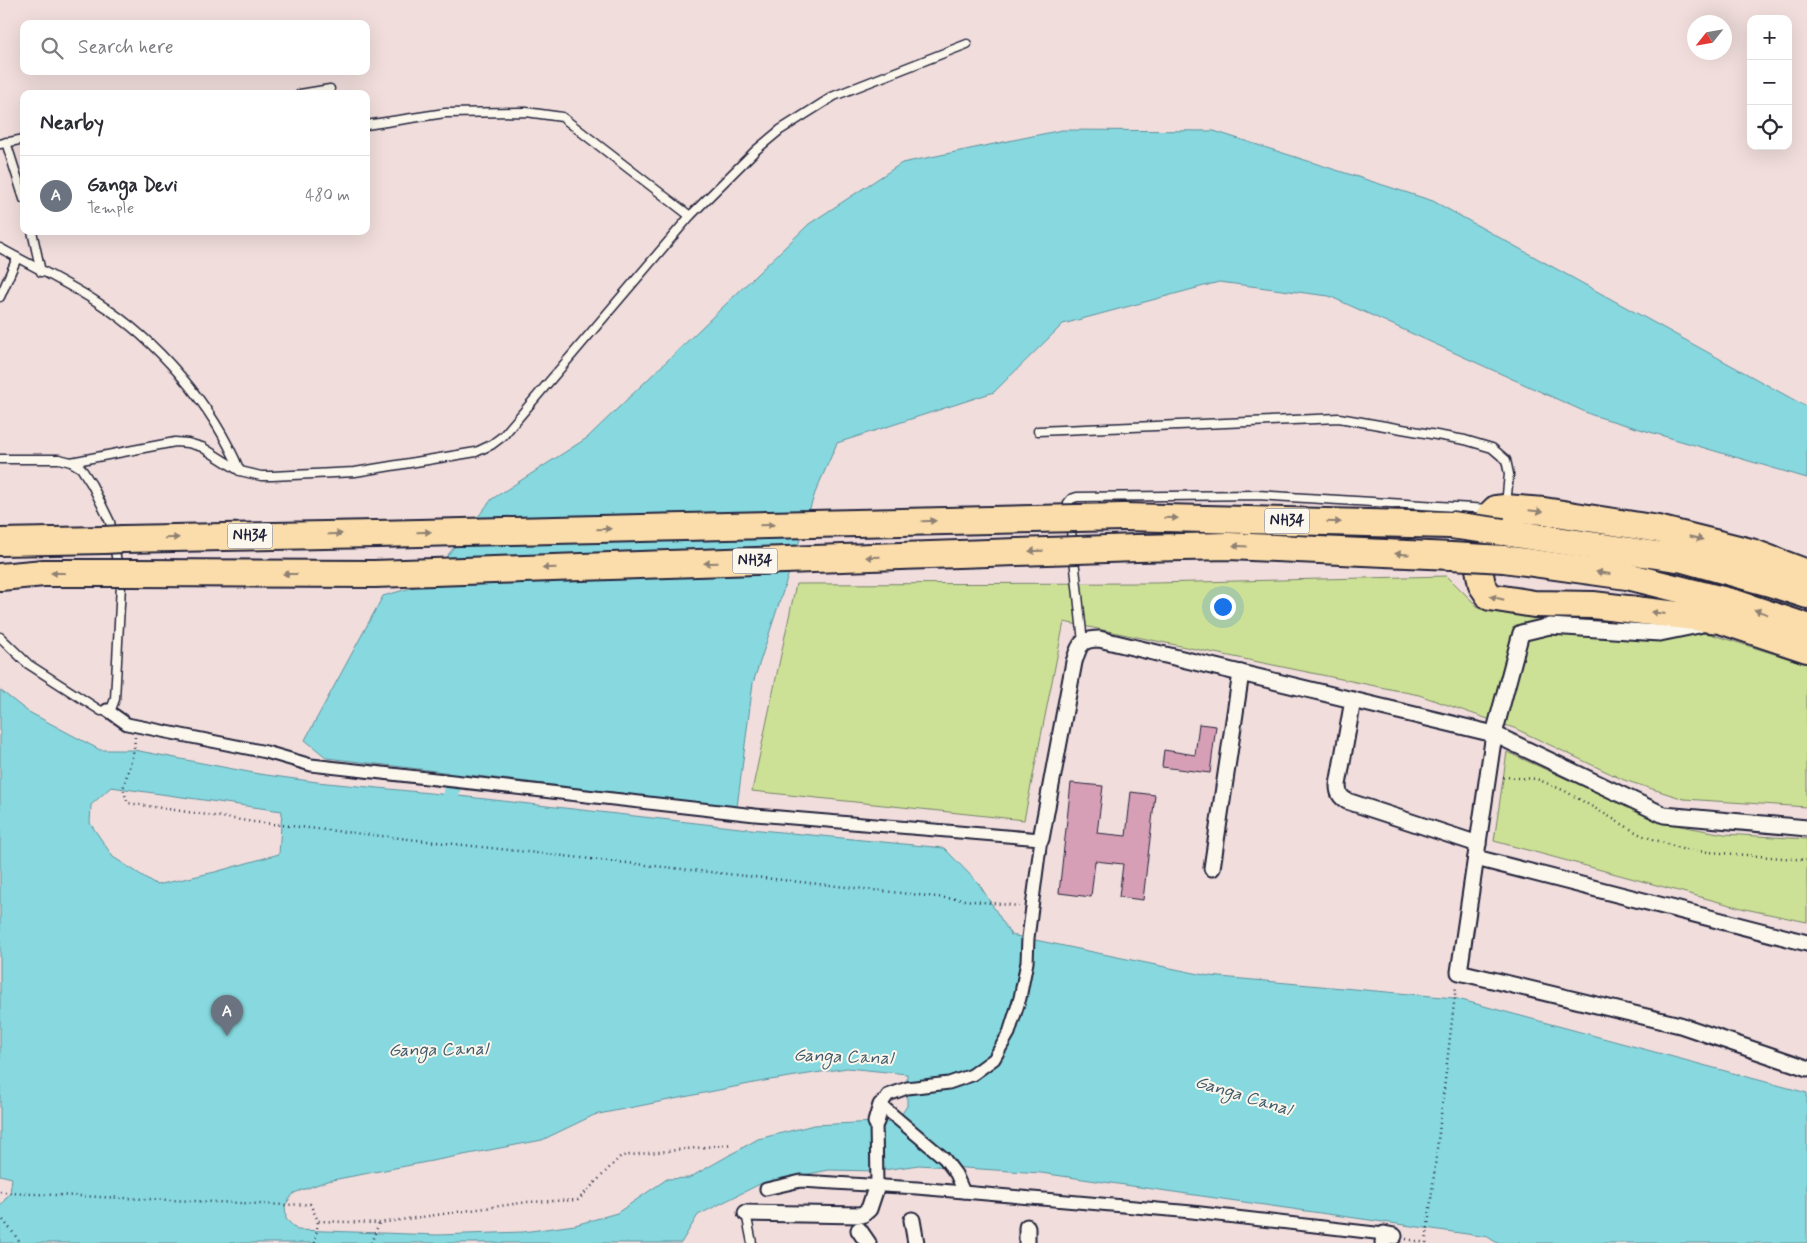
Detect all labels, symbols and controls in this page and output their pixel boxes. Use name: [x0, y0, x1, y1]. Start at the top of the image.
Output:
north arrow: [1687, 15, 1732, 60]
map controls: [1747, 15, 1792, 150]
button: +: [1747, 15, 1792, 60]
search box: [20, 20, 370, 75]
icon: search: [38, 34, 66, 62]
text: Search here: [78, 35, 174, 60]
button: −: [1747, 60, 1792, 105]
button: locate: [1747, 105, 1792, 150]
text: Nearby: [40, 109, 104, 137]
text: Ganga Devi: [87, 173, 178, 198]
text: A: [51, 185, 61, 206]
text: 480 m: [305, 185, 350, 206]
text: Temple: [87, 198, 134, 219]
one-way arrow: [1528, 507, 1544, 515]
road number: NH34: [1264, 508, 1310, 534]
one-way arrow: [1164, 514, 1180, 522]
one-way arrow: [922, 517, 938, 525]
one-way arrow: [1326, 518, 1342, 526]
one-way arrow: [759, 521, 775, 529]
road number: NH34: [228, 524, 272, 548]
one-way arrow: [597, 524, 613, 532]
one-way arrow: [417, 528, 433, 536]
one-way arrow: [327, 530, 343, 538]
one-way arrow: [164, 534, 180, 542]
one-way arrow: [1688, 534, 1703, 542]
one-way arrow: [1232, 542, 1248, 550]
road number: NH34: [732, 548, 778, 574]
one-way arrow: [1027, 548, 1043, 556]
one-way arrow: [1394, 549, 1410, 557]
one-way arrow: [865, 553, 881, 561]
one-way arrow: [703, 559, 719, 567]
one-way arrow: [540, 564, 556, 572]
one-way arrow: [1595, 568, 1611, 576]
one-way arrow: [50, 569, 66, 577]
one-way arrow: [282, 570, 298, 578]
one-way arrow: [1489, 593, 1505, 601]
your location: [1210, 594, 1236, 620]
one-way arrow: [1753, 608, 1768, 615]
one-way arrow: [1650, 609, 1666, 617]
pin: A: [211, 995, 243, 1036]
water label: Ganga Canal: [388, 1037, 490, 1065]
water label: Ganga Canal: [793, 1043, 895, 1073]
water label: Ganga Canal: [1191, 1070, 1296, 1125]

